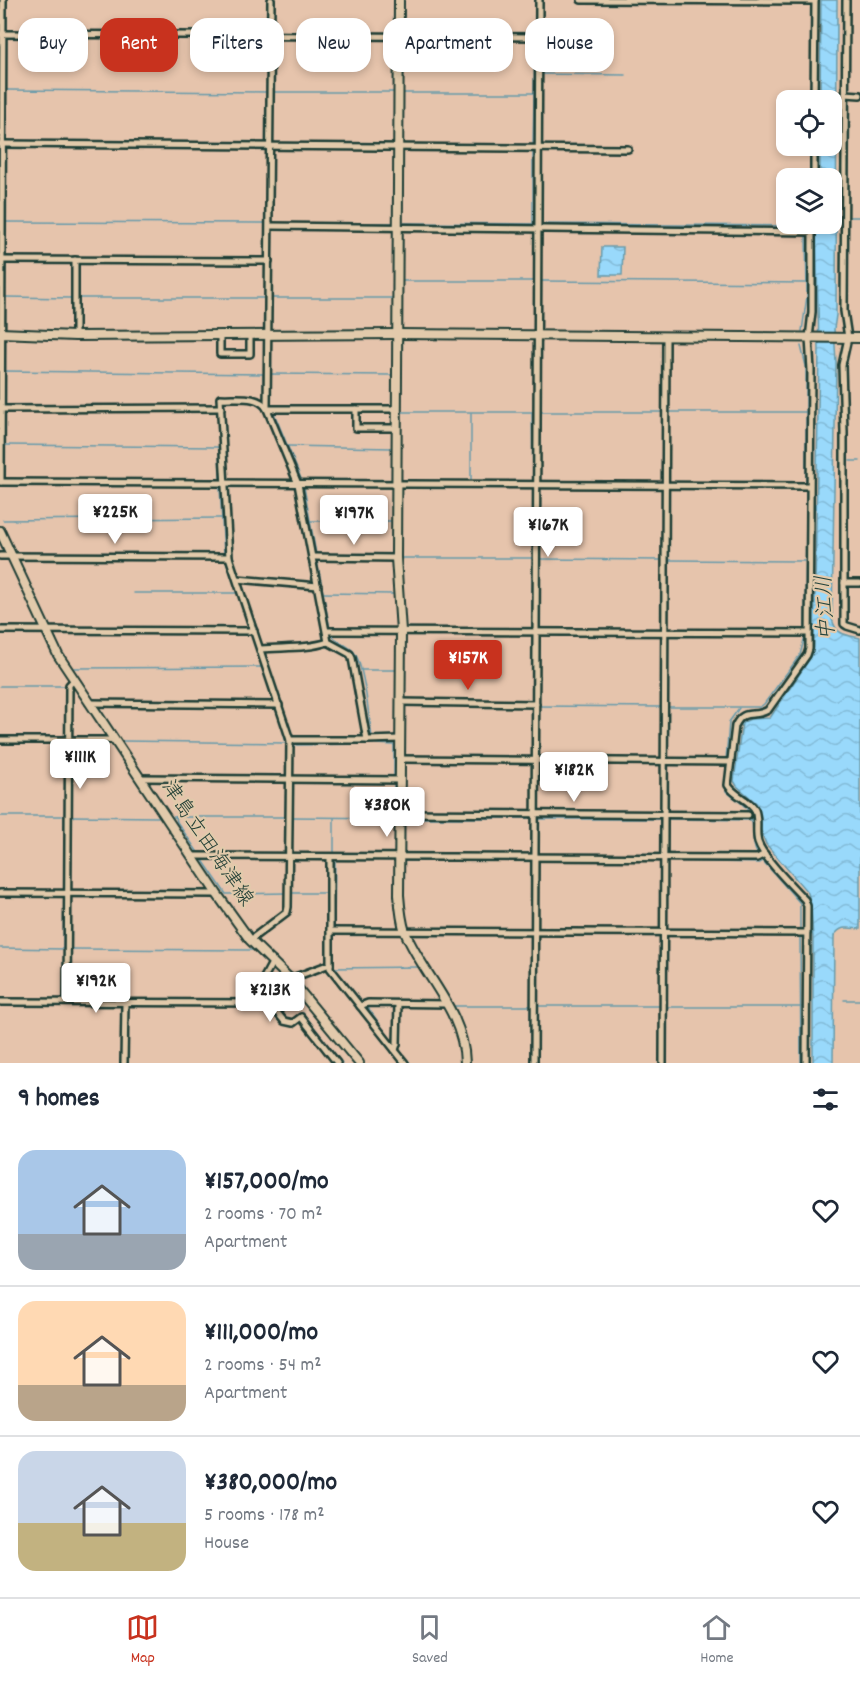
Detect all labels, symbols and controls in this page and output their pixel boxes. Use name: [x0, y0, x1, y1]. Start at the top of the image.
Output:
chip: Buy: [18, 18, 88, 72]
chip: Rent: [100, 18, 178, 72]
chip: Filters: [190, 18, 284, 72]
chip: New: [296, 18, 371, 72]
chip: Apartment: [383, 18, 513, 72]
chip: House: [525, 18, 614, 72]
map controls: [776, 90, 842, 234]
button: locate: [776, 90, 842, 156]
button: layers: [776, 168, 842, 234]
pin: ¥225K: [73, 494, 157, 545]
pin: ¥197K: [312, 495, 396, 546]
text: ¥225K: [92, 499, 138, 527]
text: ¥197K: [334, 500, 374, 528]
pin: ¥167K: [506, 507, 590, 558]
text: ¥167K: [528, 512, 568, 540]
water label: 中江川: [810, 574, 844, 642]
pin: ¥157K: [426, 640, 510, 691]
text: ¥157K: [448, 645, 488, 673]
pin: ¥111K: [38, 739, 122, 790]
text: ¥111K: [64, 744, 96, 772]
pin: ¥182K: [532, 752, 616, 803]
text: ¥182K: [554, 757, 594, 785]
street label: 津島立田海津線: [152, 775, 260, 913]
pin: ¥380K: [345, 787, 429, 838]
text: ¥380K: [364, 792, 410, 820]
pin: ¥192K: [54, 963, 138, 1014]
text: ¥192K: [75, 968, 117, 996]
pin: ¥213K: [228, 972, 312, 1023]
text: ¥213K: [250, 977, 290, 1005]
text: 9 homes: [18, 1081, 100, 1118]
icon: filters: [809, 1083, 842, 1116]
text: ¥157,000/mo: [204, 1164, 329, 1201]
icon: home: [66, 1174, 138, 1246]
icon: heart: [809, 1194, 842, 1227]
text: 2 rooms · 70 m²: [204, 1201, 323, 1229]
text: Apartment: [204, 1229, 287, 1257]
text: ¥111,000/mo: [204, 1315, 318, 1352]
icon: home: [66, 1325, 138, 1397]
icon: heart: [809, 1345, 842, 1378]
text: 2 rooms · 54 m²: [204, 1352, 322, 1380]
text: Apartment: [204, 1380, 287, 1408]
text: ¥380,000/mo: [204, 1465, 337, 1502]
icon: home: [66, 1475, 138, 1547]
icon: heart: [809, 1495, 842, 1528]
text: 5 rooms · 178 m²: [204, 1502, 325, 1530]
text: House: [204, 1530, 249, 1558]
tab: Map: [126, 1611, 159, 1670]
tab: Saved: [412, 1611, 448, 1670]
tab: Home: [700, 1611, 734, 1670]

